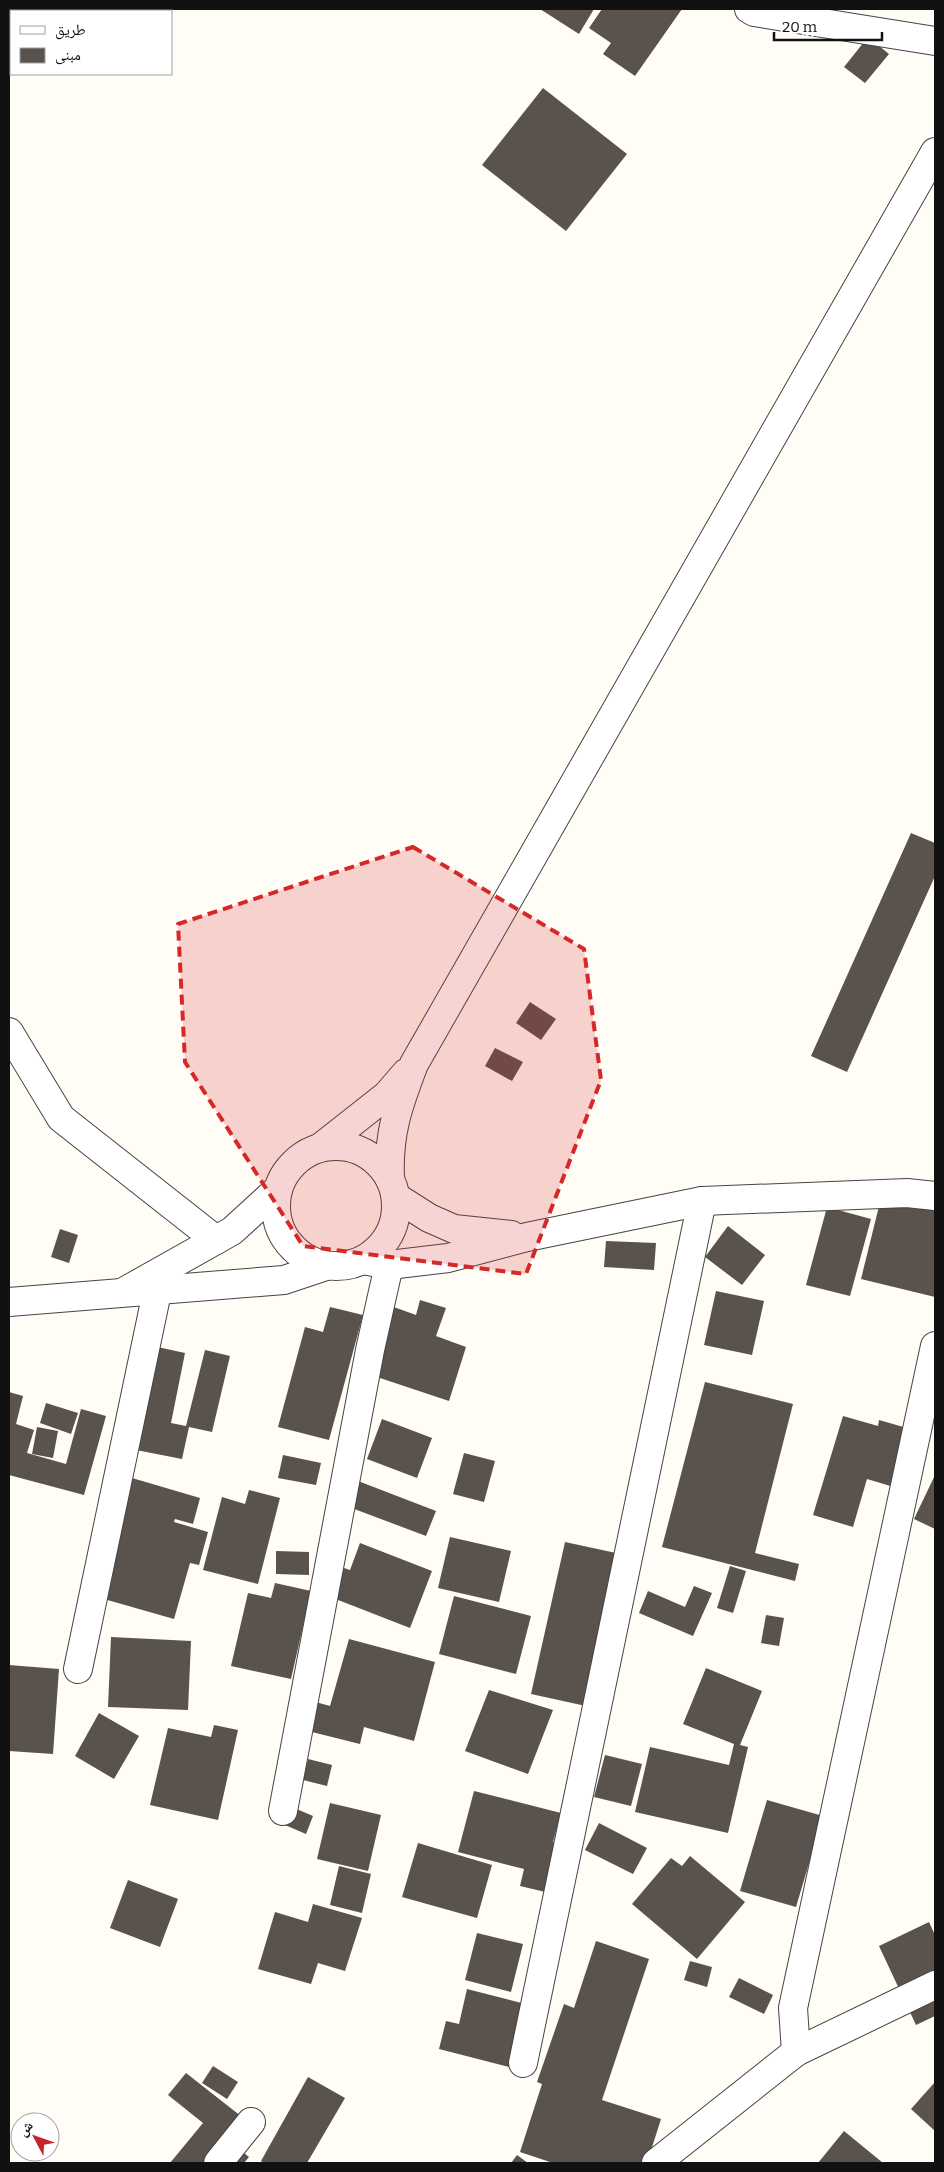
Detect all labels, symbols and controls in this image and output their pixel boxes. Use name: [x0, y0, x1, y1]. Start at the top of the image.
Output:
legend: [10, 10, 172, 75]
scale bar: [774, 10, 882, 42]
text: 20 m: [782, 18, 818, 36]
text: طريق: [55, 21, 86, 40]
text: مبنى: [55, 46, 81, 65]
north arrow: [10, 2112, 60, 2162]
text: ش: [14, 2118, 37, 2140]

